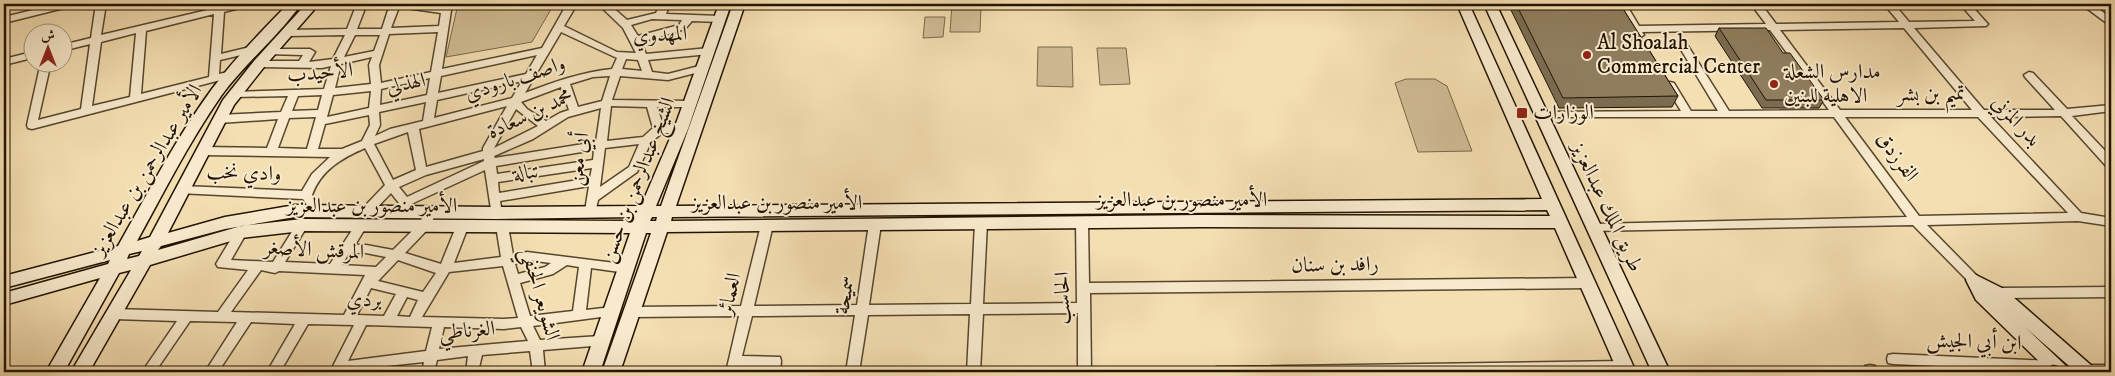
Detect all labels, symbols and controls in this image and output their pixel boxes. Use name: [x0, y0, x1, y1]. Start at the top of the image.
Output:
street label: المهدوي: [632, 21, 688, 51]
north arrow: [22, 22, 72, 72]
text: ش: [41, 27, 55, 45]
place label: Al Shoalah Commercial Center: [1597, 30, 1760, 80]
marker: Al Shoalah Commercial Center: [1581, 49, 1593, 61]
street label: واصف بارودي: [461, 51, 569, 109]
street label: الأحيدب: [286, 54, 354, 89]
place label: مدارس الشعلة الاهلية للبنين: [1783, 59, 1881, 109]
street label: الهذلي: [384, 67, 429, 104]
street label: الأمير عبدالرحمن بن عبدالعزيز: [82, 78, 208, 262]
marker: مدارس الشعلة الاهلية للبنين: [1768, 78, 1780, 90]
street label: تميم بن بشر: [1895, 80, 1965, 115]
street label: محمد بن سعادة: [483, 83, 577, 145]
street label: بدر المزني: [1983, 90, 2046, 154]
street label: الشيخ عبدالرحمن بن حسن: [595, 94, 686, 268]
place label: الوزارات: [1533, 100, 1594, 126]
marker: الوزارات: [1515, 106, 1529, 120]
street label: الفرزدق: [1870, 127, 1924, 187]
street label: أبي معن: [559, 130, 599, 188]
street label: طريق الملك عبدالعزيز: [1565, 136, 1648, 276]
street label: تبالة: [510, 158, 541, 188]
street label: وادي نخب: [206, 159, 282, 189]
street label: الأمير منصور بن عبدالعزيز: [1095, 184, 1267, 213]
street label: الأمير منصور بن عبدالعزيز: [690, 187, 862, 216]
street label: الأمير منصور بن عبدالعزيز: [285, 190, 457, 219]
street label: المرقش الأصغر: [261, 231, 365, 266]
street label: الشويعر الحنفي: [509, 245, 566, 345]
street label: رافد بن سنان: [1291, 251, 1379, 279]
street label: العمائر: [712, 270, 747, 320]
street label: الحاسب: [1050, 271, 1076, 325]
street label: سميحة: [829, 274, 861, 316]
street label: بردي: [346, 287, 382, 315]
street label: الغرناطي: [438, 316, 497, 352]
street label: ابن أبي الجيش: [1926, 324, 2022, 360]

